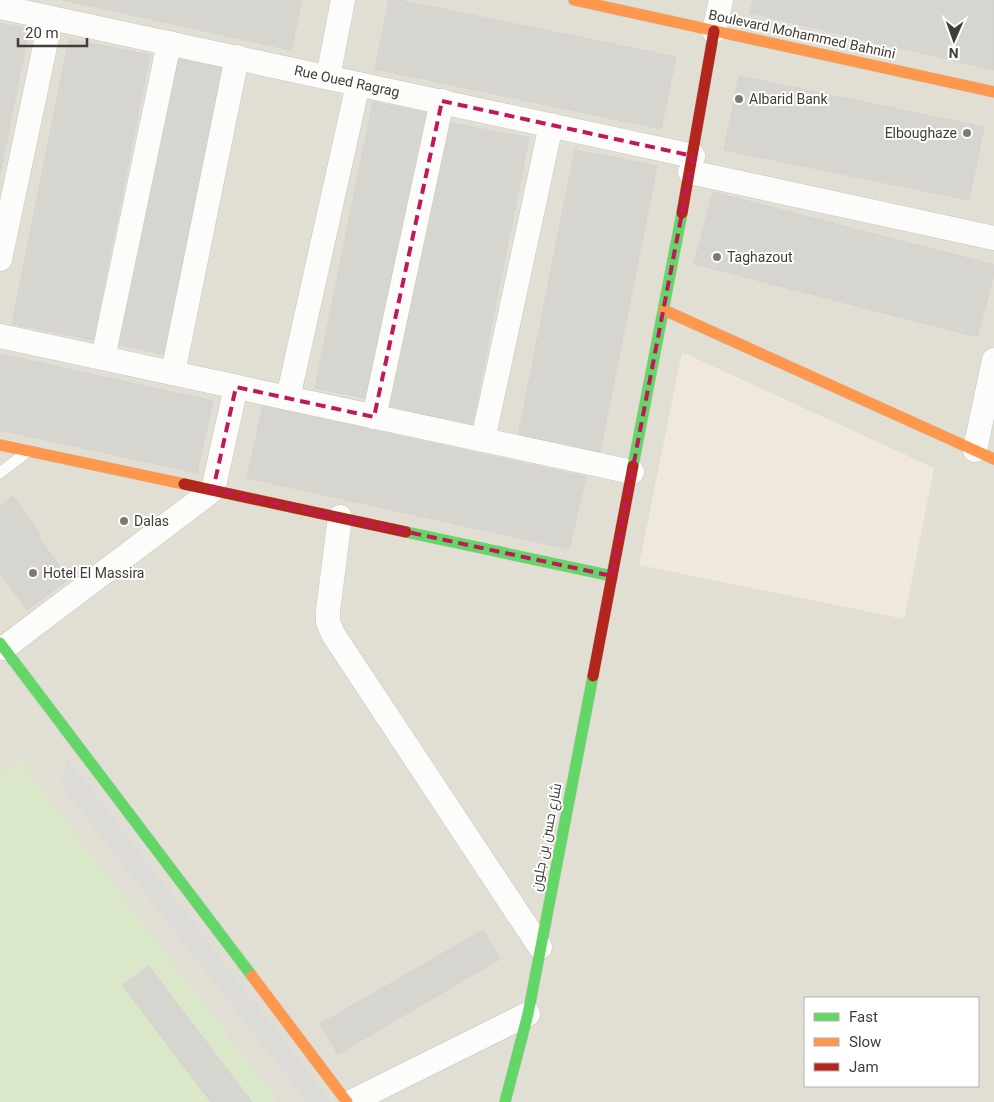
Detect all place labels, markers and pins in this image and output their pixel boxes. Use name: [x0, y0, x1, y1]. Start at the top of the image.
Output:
place label: Albarid Bank: [749, 91, 829, 107]
marker: Albarid Bank: [733, 93, 745, 105]
place label: Elboughaze: [885, 125, 957, 141]
marker: Elboughaze: [961, 127, 973, 139]
place label: Taghazout: [727, 249, 793, 265]
marker: Taghazout: [711, 251, 723, 263]
place label: Dalas: [134, 513, 169, 529]
marker: Dalas: [118, 515, 130, 527]
place label: Hotel El Massira: [43, 565, 144, 581]
marker: Hotel El Massira: [27, 567, 39, 579]

